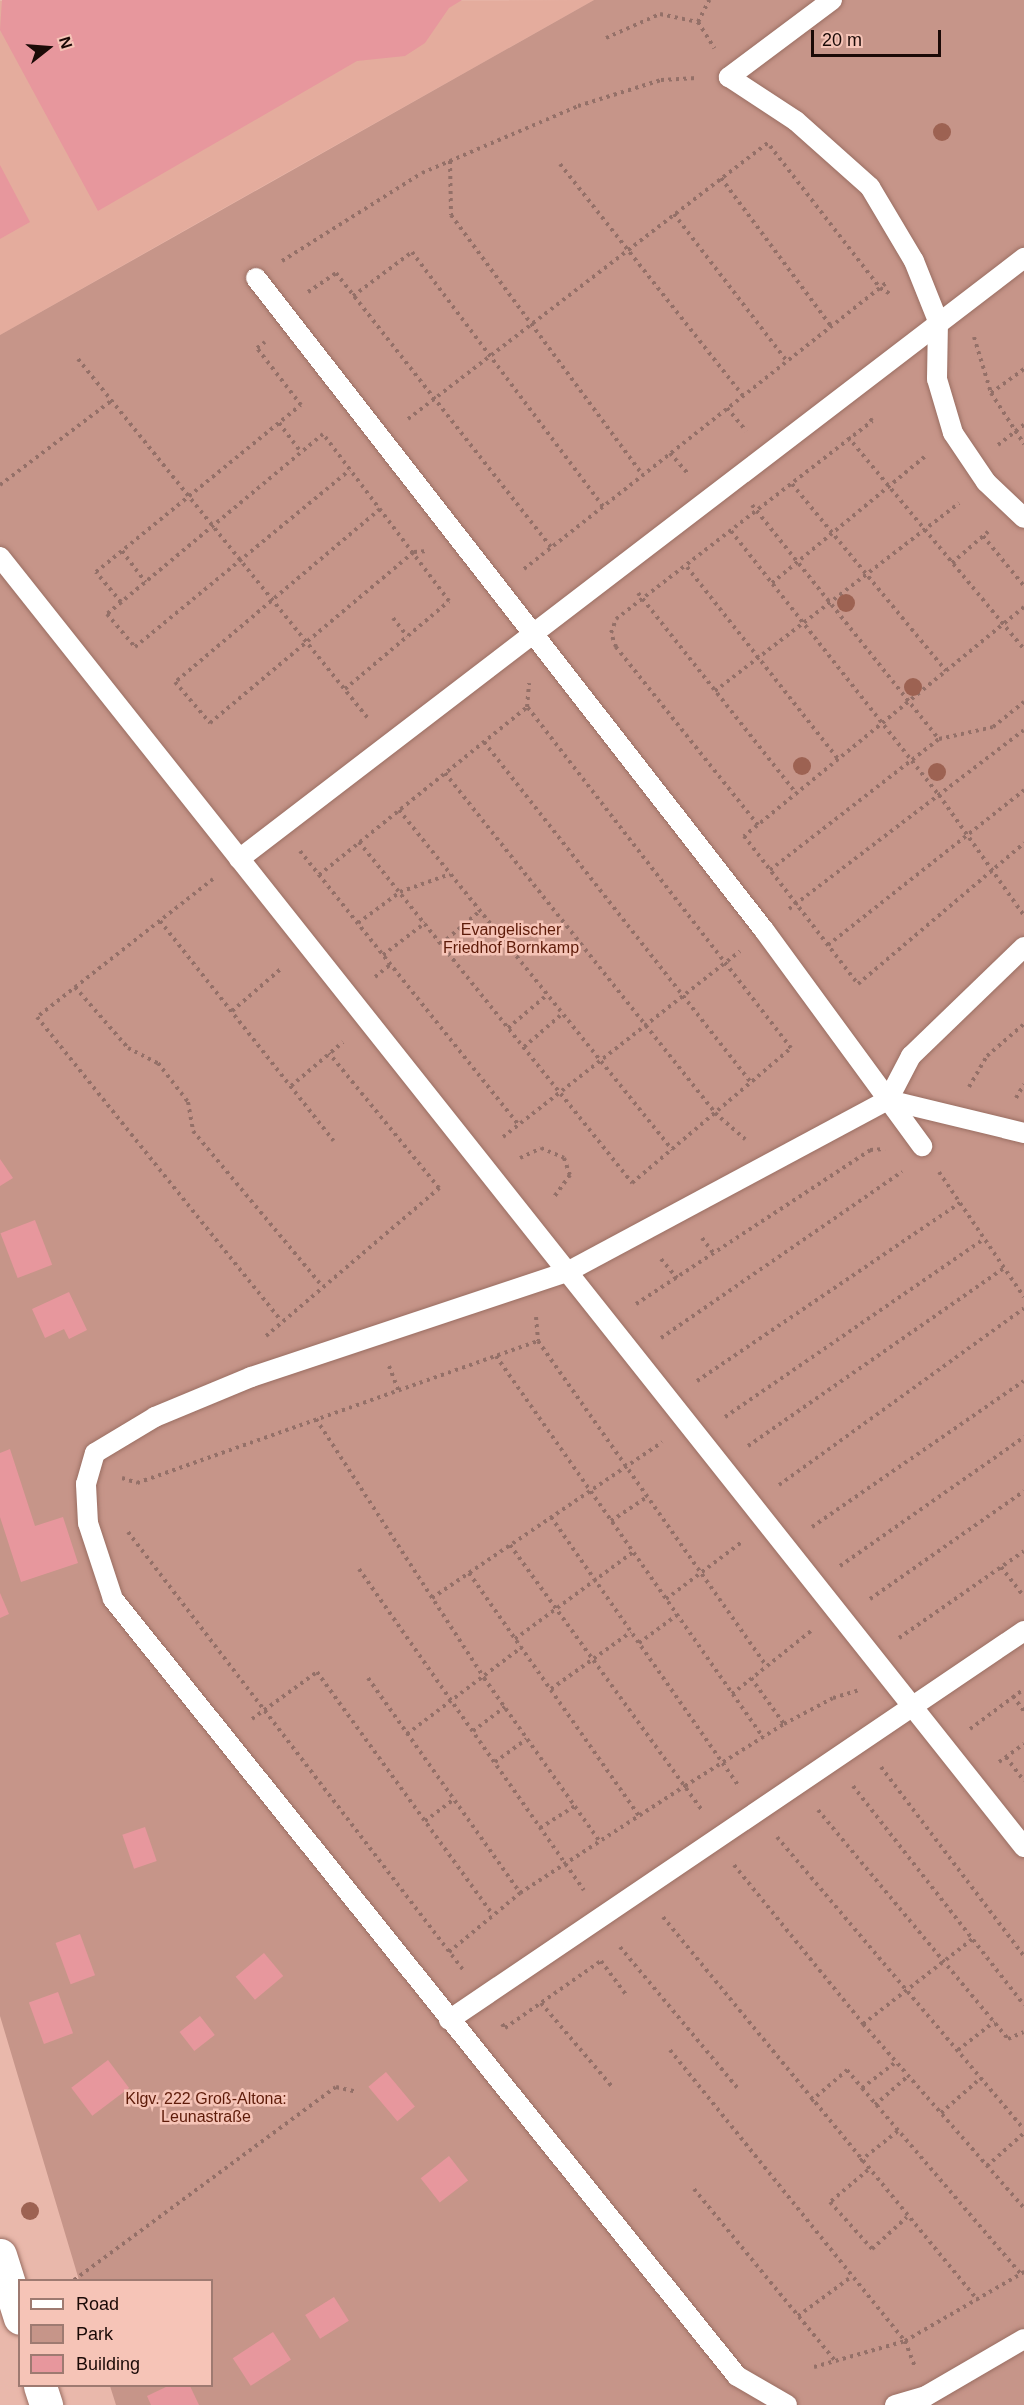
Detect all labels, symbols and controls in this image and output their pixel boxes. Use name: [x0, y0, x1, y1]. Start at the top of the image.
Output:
north arrow: [18, 18, 78, 78]
scale bar: [814, 18, 944, 56]
text: 20 m: [822, 30, 862, 50]
text: N: [56, 35, 76, 51]
park label: Evangelischer Friedhof Bornkamp: [443, 920, 579, 958]
park label: Klgv. 222 Groß-Altona: Leunastraße: [125, 2089, 287, 2127]
legend: [18, 2279, 213, 2387]
text: Road: [76, 2294, 119, 2314]
text: Park: [76, 2324, 113, 2344]
text: Building: [76, 2354, 140, 2374]

